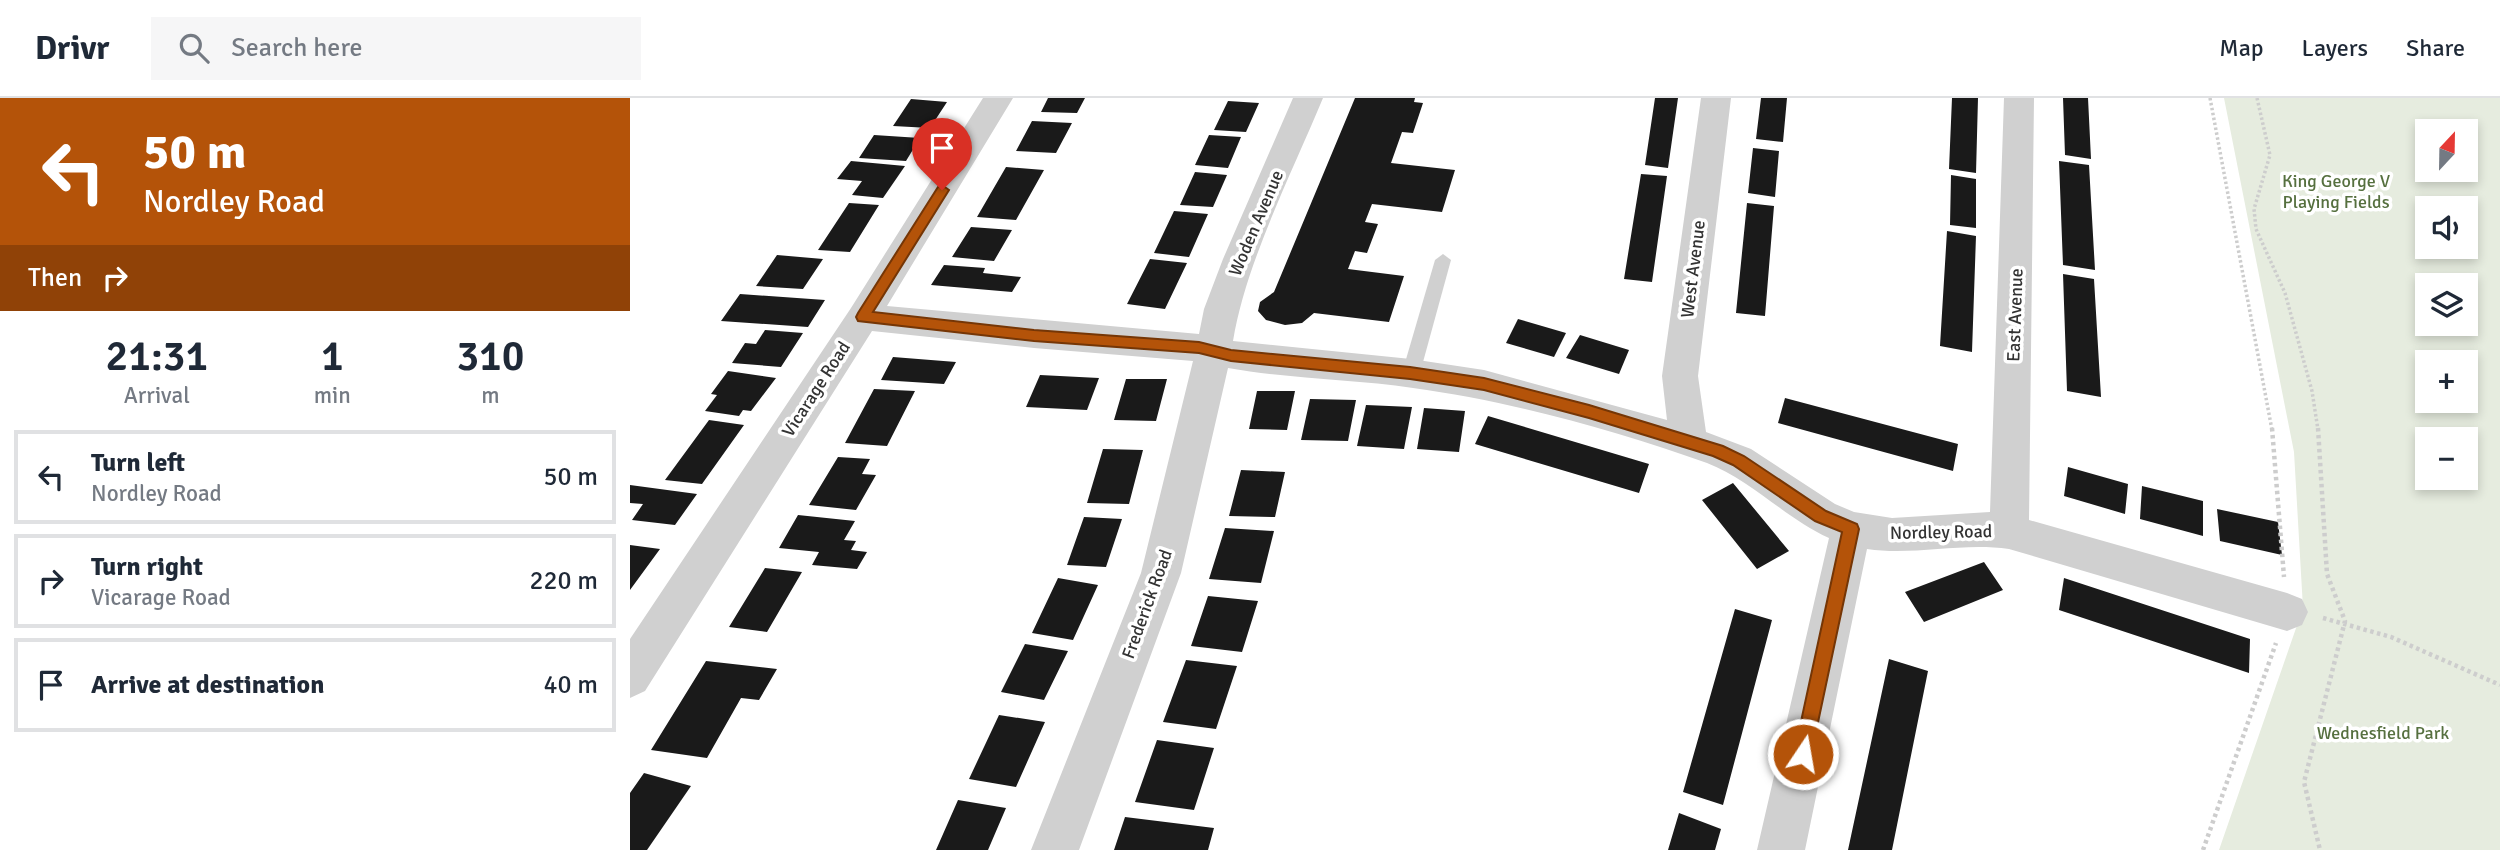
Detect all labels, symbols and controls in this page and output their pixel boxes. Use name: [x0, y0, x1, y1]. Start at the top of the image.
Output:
search box: [151, 17, 641, 80]
text: Drivr: [35, 28, 109, 69]
icon: search: [175, 29, 213, 67]
text: Search here: [231, 32, 362, 64]
text: Map: [2219, 33, 2264, 63]
text: Layers: [2302, 33, 2368, 63]
text: Share: [2406, 33, 2465, 63]
pin: [912, 118, 972, 190]
north arrow: [2415, 119, 2478, 182]
map controls: [2415, 119, 2478, 490]
text: 50 m: [143, 122, 246, 182]
icon: left: [28, 126, 119, 217]
icon: arrive: [923, 129, 961, 167]
street label: Woden Avenue: [1224, 167, 1288, 279]
park label: King George V Playing Fields: [2282, 170, 2391, 213]
text: Nordley Road: [143, 182, 325, 221]
button: sound: [2415, 196, 2478, 259]
street label: West Avenue: [1676, 219, 1710, 319]
icon: right: [96, 259, 134, 297]
text: Then: [28, 262, 82, 294]
street label: East Avenue: [2002, 268, 2028, 362]
button: layers: [2415, 273, 2478, 336]
text: 21:31: [106, 331, 208, 382]
text: 1: [321, 331, 344, 382]
text: 310: [456, 331, 524, 382]
street label: Vicarage Road: [777, 337, 855, 441]
button: +: [2415, 350, 2478, 413]
text: Arrival: [124, 381, 190, 410]
text: min: [314, 381, 351, 410]
text: m: [481, 381, 500, 410]
button: −: [2415, 427, 2478, 490]
text: Turn left: [91, 447, 185, 479]
icon: left: [32, 458, 70, 496]
text: 50 m: [543, 461, 598, 493]
text: Nordley Road: [91, 479, 222, 508]
street label: Nordley Road: [1890, 520, 1992, 544]
street label: Frederick Road: [1117, 546, 1177, 662]
text: Turn right: [91, 551, 203, 583]
icon: right: [32, 562, 70, 600]
text: 220 m: [529, 565, 598, 597]
text: Vicarage Road: [91, 583, 231, 612]
icon: arrive: [32, 666, 70, 704]
text: Arrive at destination: [91, 669, 324, 701]
text: 40 m: [543, 669, 598, 701]
position arrow: [1766, 717, 1840, 791]
park label: Wednesfield Park: [2317, 722, 2449, 744]

